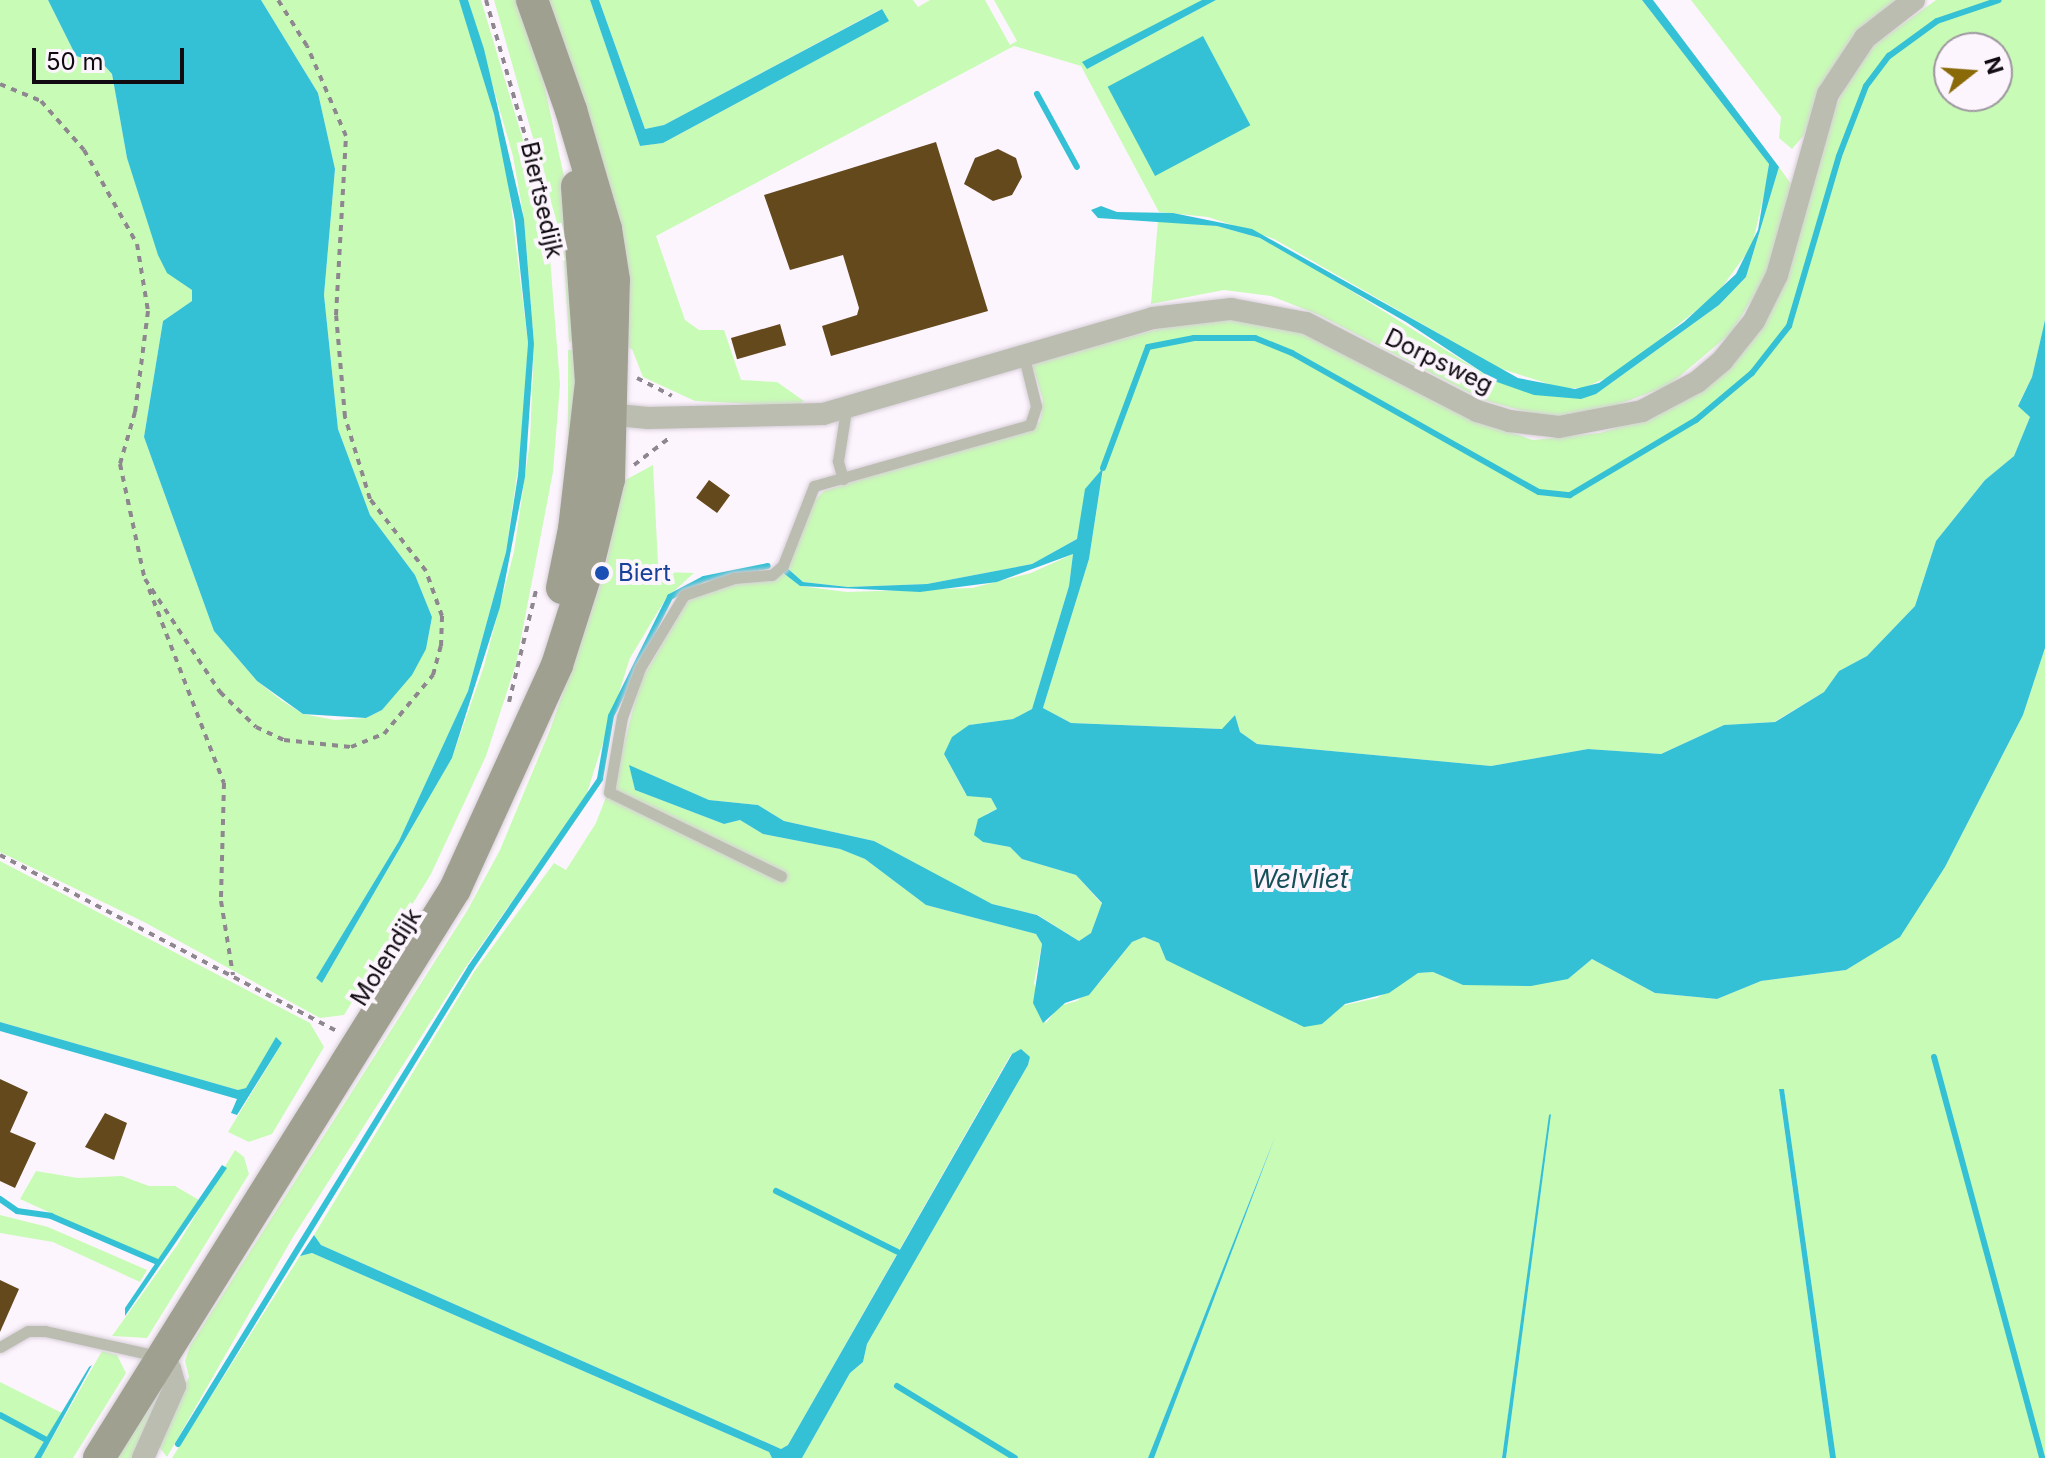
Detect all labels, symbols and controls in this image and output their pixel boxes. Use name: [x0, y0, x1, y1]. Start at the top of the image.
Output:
scale bar: [36, 32, 188, 82]
north arrow: [1933, 32, 2013, 112]
text: 50 m: [46, 47, 104, 76]
text: N: [1979, 54, 2009, 77]
street label: Biertsedijk: [515, 139, 569, 261]
street label: Dorpsweg: [1380, 323, 1498, 399]
place label: Biert: [618, 559, 671, 587]
marker: Biert: [593, 564, 611, 582]
water label: Welvliet: [1252, 863, 1348, 895]
street label: Molendijk: [345, 903, 427, 1011]

